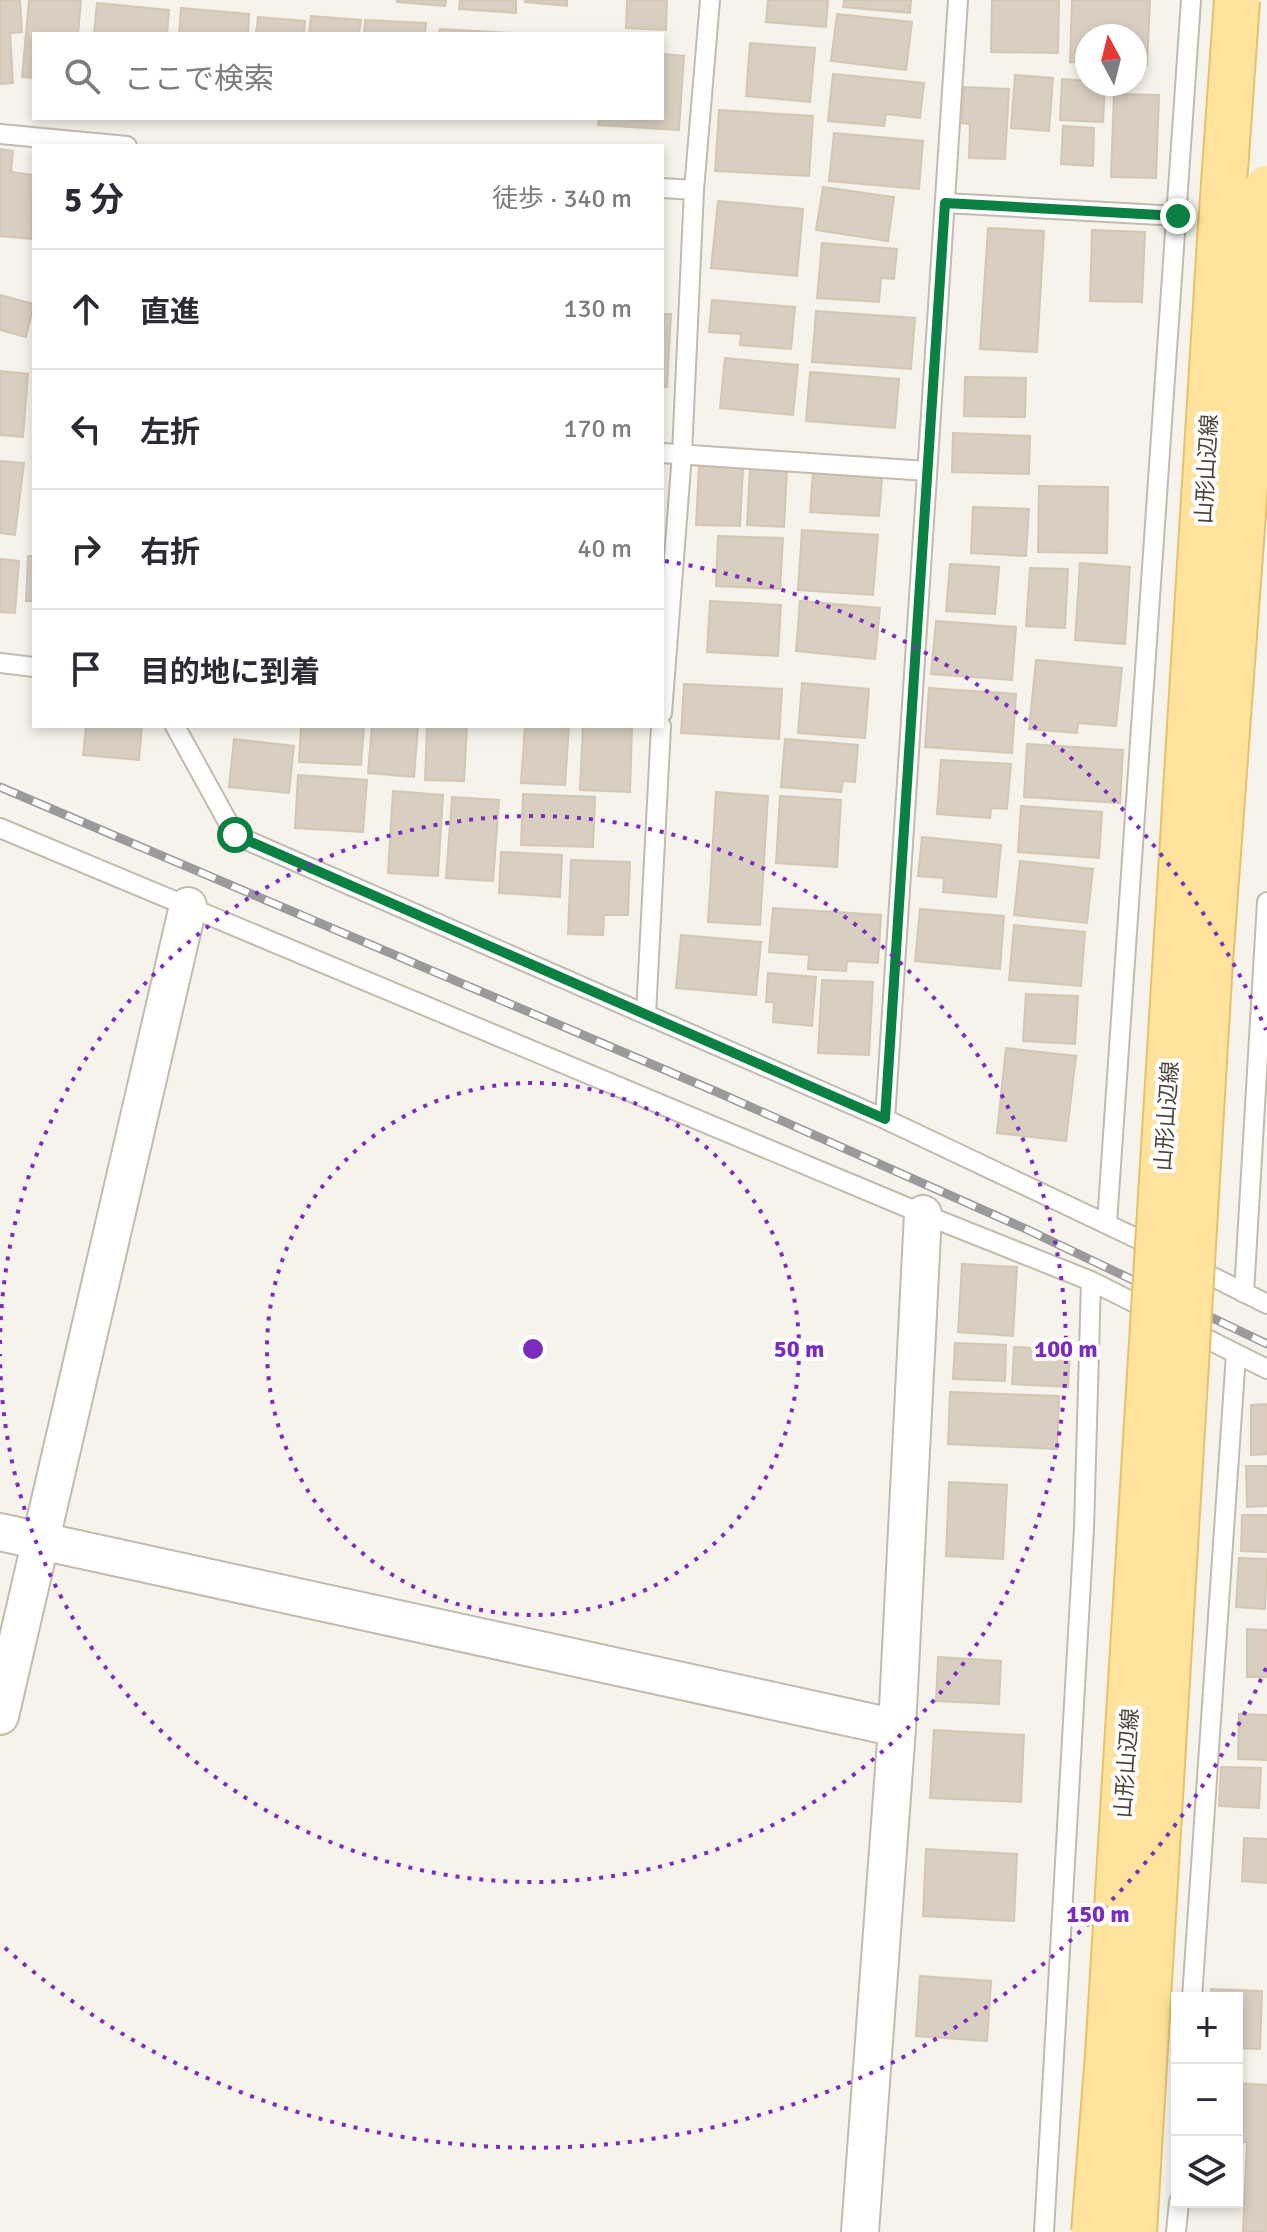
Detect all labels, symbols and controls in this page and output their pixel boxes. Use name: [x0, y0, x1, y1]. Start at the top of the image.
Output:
north arrow: [1075, 24, 1147, 96]
search box: [32, 32, 664, 120]
icon: search: [60, 54, 104, 98]
text: ここで検索: [124, 61, 274, 98]
text: 5 分: [64, 179, 124, 221]
text: 徒歩 · 340 m: [492, 183, 632, 215]
route end: [1160, 198, 1196, 234]
icon: ahead: [64, 287, 108, 331]
text: 130 m: [563, 293, 632, 325]
text: 直進: [140, 294, 200, 331]
icon: left: [64, 407, 108, 451]
text: 170 m: [563, 413, 632, 445]
street label: 山形山辺線: [1190, 413, 1223, 525]
text: 左折: [140, 414, 200, 451]
icon: right: [64, 527, 108, 571]
text: 40 m: [577, 533, 632, 565]
text: 右折: [140, 534, 200, 571]
icon: arrive: [64, 647, 108, 691]
text: 目的地に到着: [140, 654, 320, 691]
route start: [217, 817, 253, 853]
street label: 山形山辺線: [1149, 1060, 1184, 1172]
text: 50 m: [774, 1334, 824, 1364]
text: 100 m: [1034, 1334, 1098, 1364]
centre of rings: [519, 1335, 547, 1363]
street label: 山形山辺線: [1109, 1707, 1144, 1819]
text: 150 m: [1066, 1899, 1130, 1929]
map controls: [1171, 1992, 1243, 2208]
button: +: [1171, 1992, 1243, 2064]
button: −: [1171, 2064, 1243, 2136]
button: layers: [1171, 2136, 1243, 2208]

